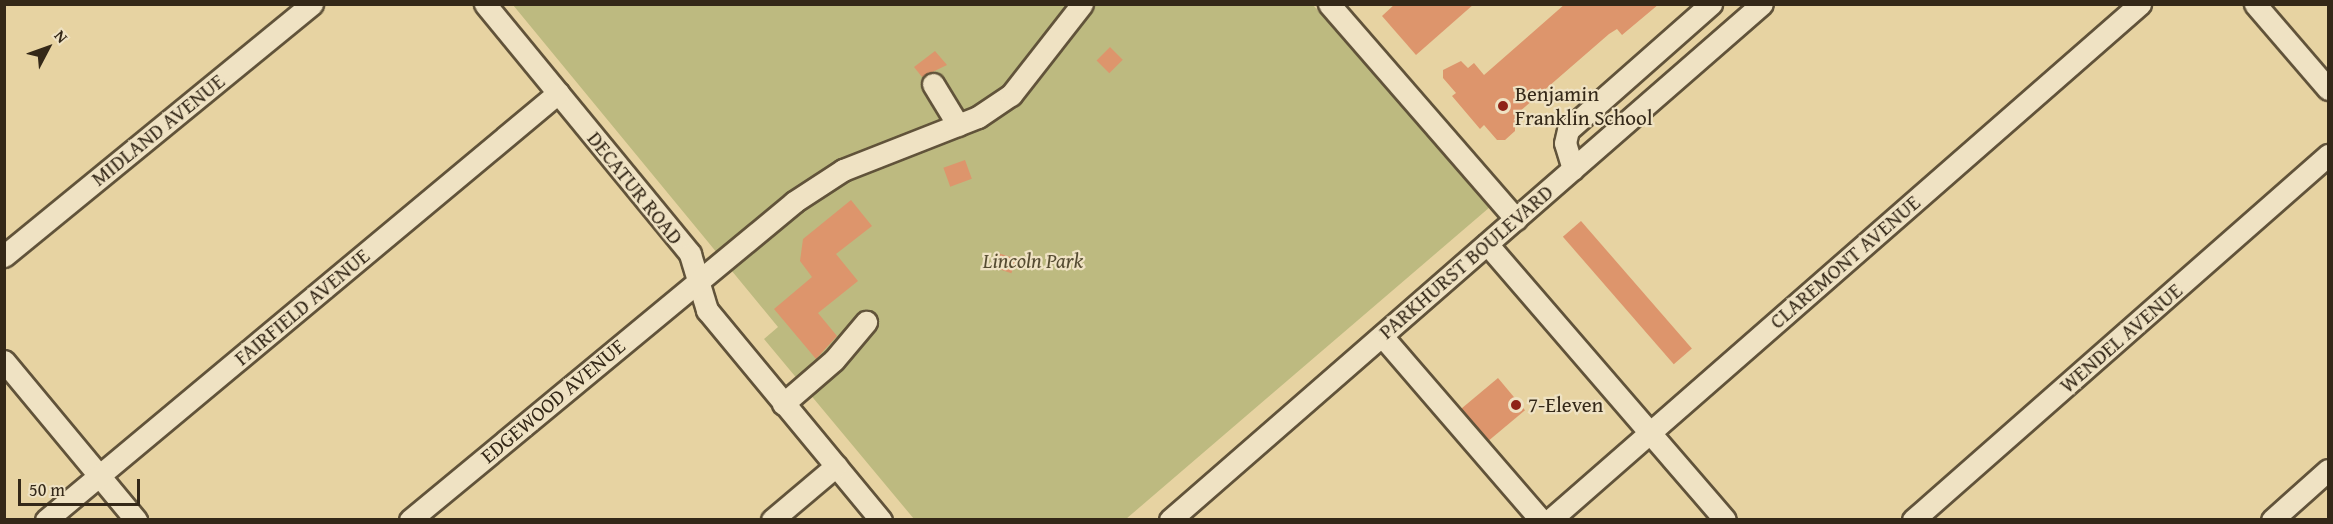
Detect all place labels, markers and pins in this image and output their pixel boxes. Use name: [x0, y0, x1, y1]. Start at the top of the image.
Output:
place label: Benjamin Franklin School: [1515, 81, 1653, 131]
marker: Benjamin Franklin School: [1496, 99, 1510, 113]
place label: 7-Eleven: [1528, 392, 1603, 418]
marker: 7-Eleven: [1509, 398, 1523, 412]

